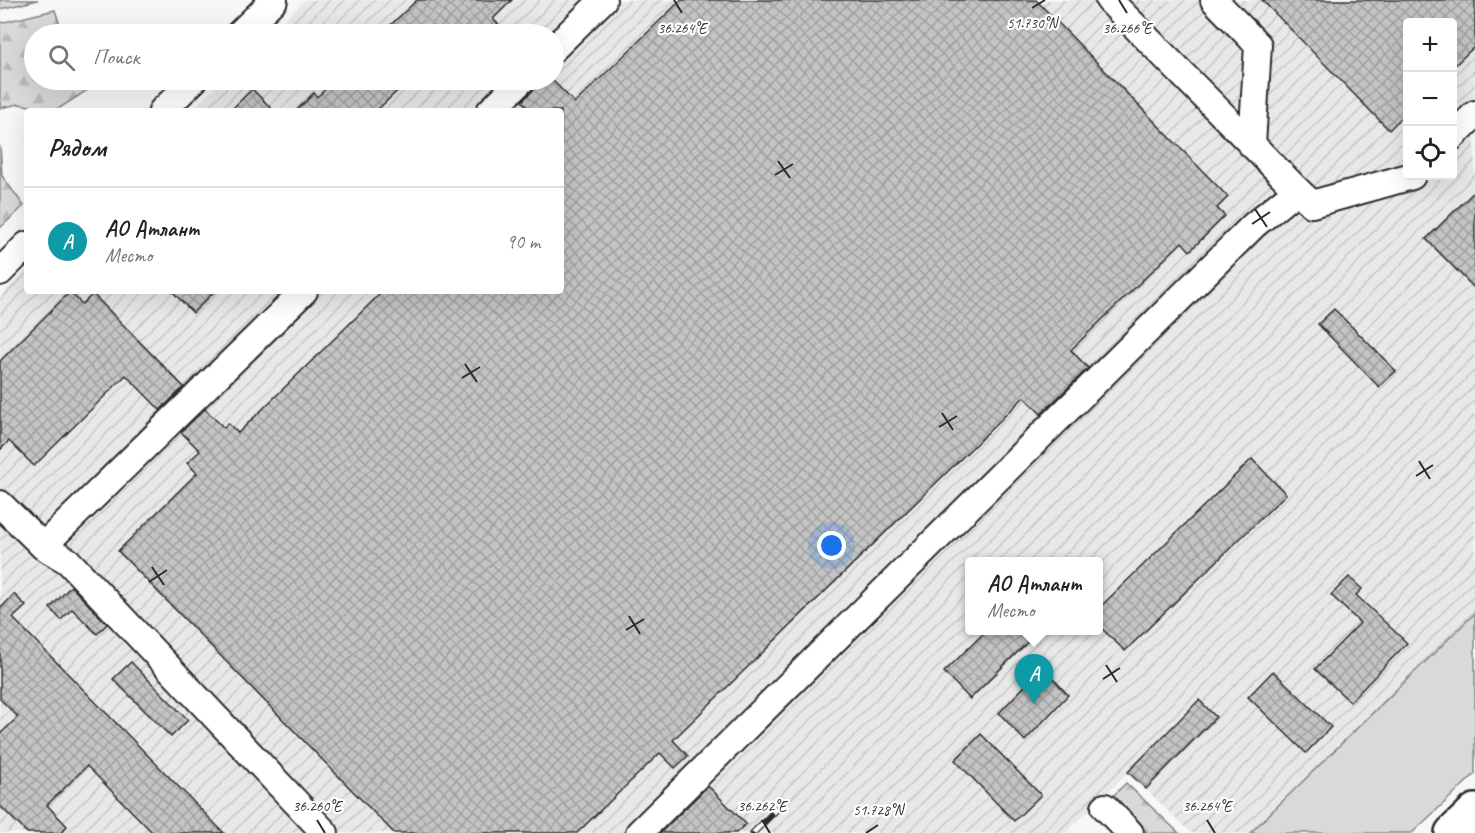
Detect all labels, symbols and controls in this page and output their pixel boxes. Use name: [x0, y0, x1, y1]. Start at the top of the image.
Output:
text: 51.730°N: [1007, 14, 1060, 33]
map controls: [1403, 18, 1457, 180]
button: +: [1403, 18, 1457, 72]
text: 36.264°E: [658, 19, 709, 38]
text: 36.266°E: [1103, 19, 1154, 38]
search box: [24, 24, 564, 90]
icon: search: [45, 41, 78, 74]
text: Поиск: [93, 43, 139, 71]
button: −: [1403, 72, 1457, 126]
button: locate: [1403, 126, 1457, 180]
text: Рядом: [48, 131, 106, 164]
text: АО Атлант: [105, 215, 199, 243]
text: A: [62, 229, 73, 254]
text: 90 m: [506, 229, 540, 254]
text: Место: [105, 243, 152, 268]
your location: [817, 531, 846, 560]
popup: [965, 557, 1103, 635]
text: АО Атлант: [987, 570, 1081, 598]
text: Место: [987, 598, 1035, 623]
pin: A: [1014, 654, 1054, 704]
text: 36.260°E: [293, 797, 344, 816]
text: 36.262°E: [738, 797, 789, 816]
text: 36.264°E: [1183, 797, 1234, 816]
text: 51.728°N: [853, 801, 906, 820]

